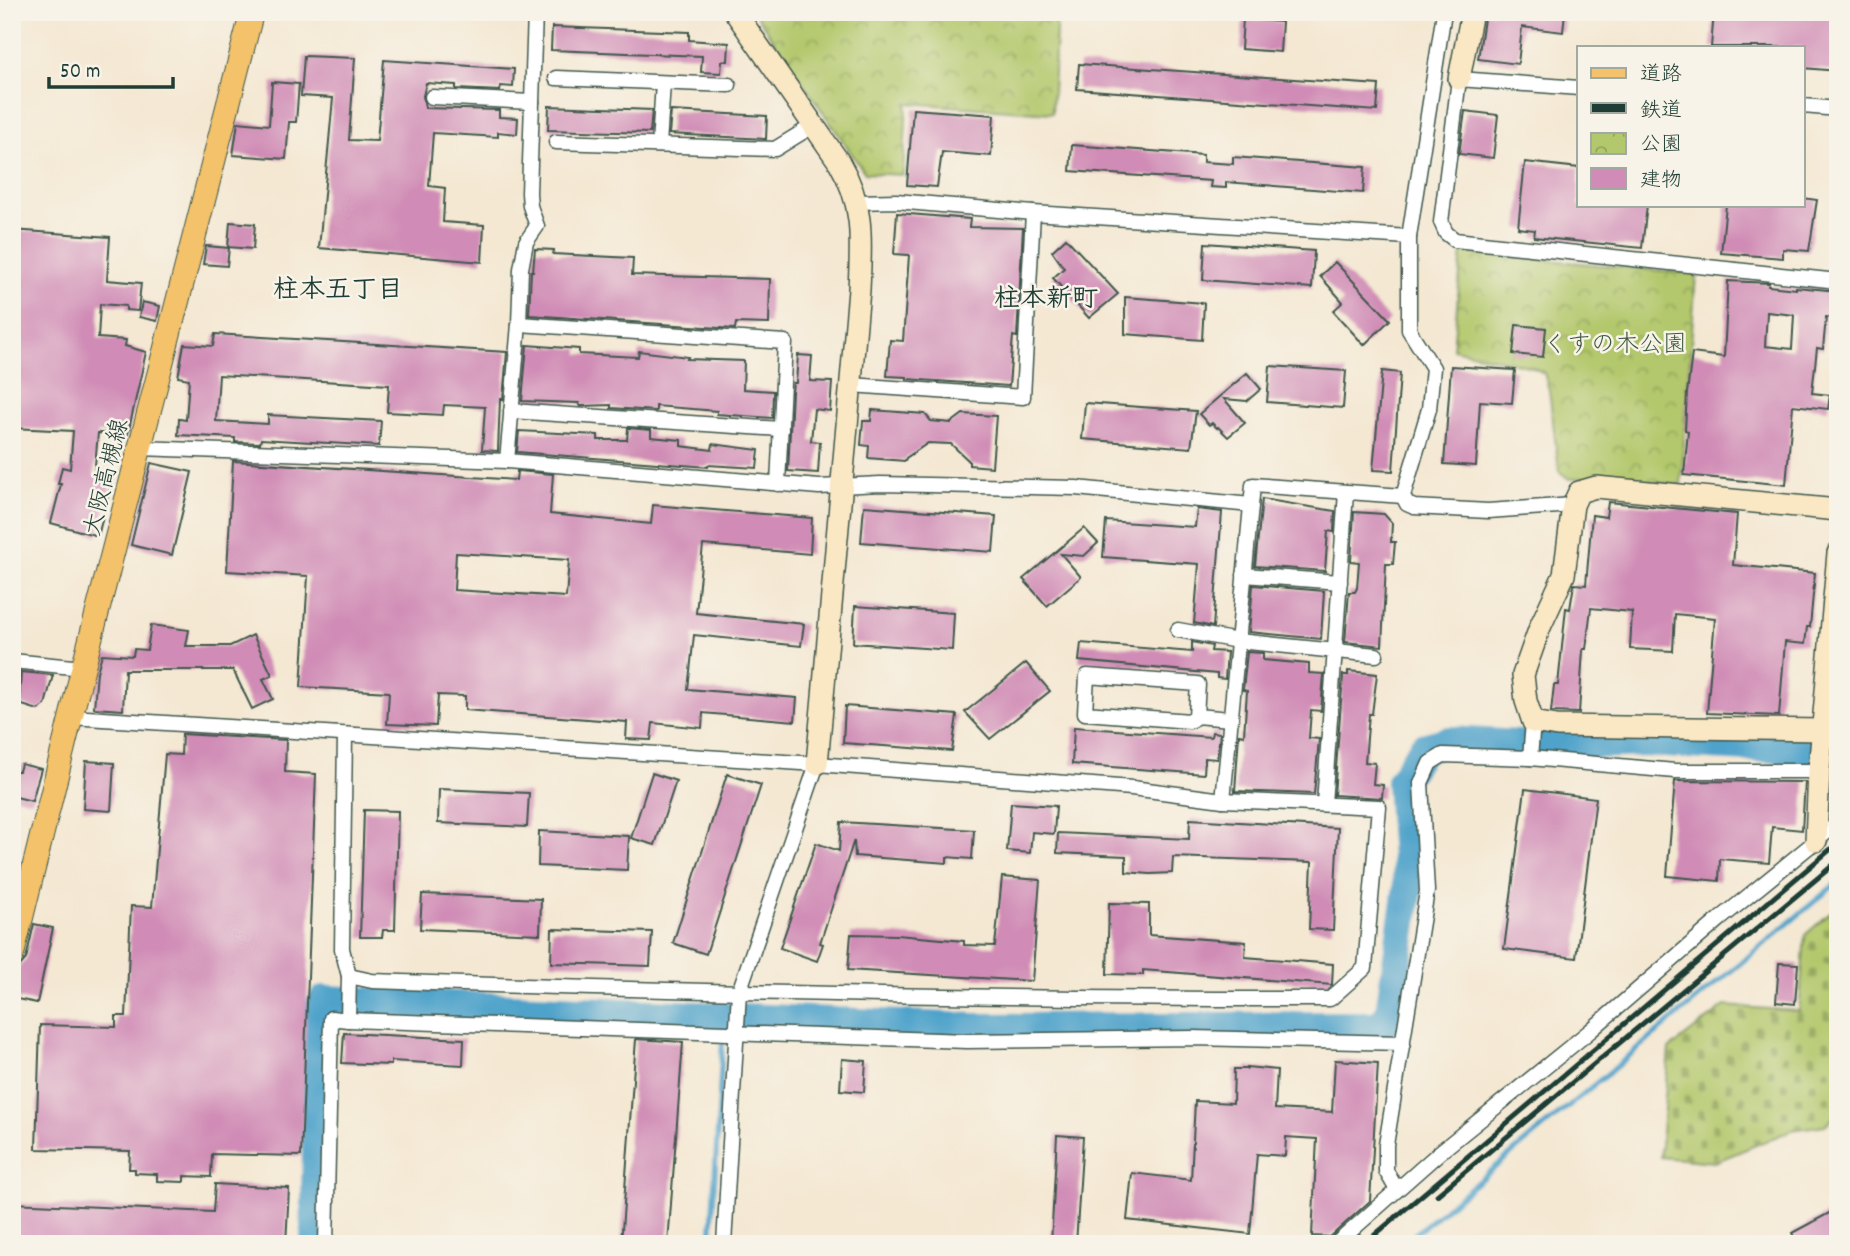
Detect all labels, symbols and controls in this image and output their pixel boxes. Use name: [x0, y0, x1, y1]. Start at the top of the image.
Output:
scale bar: [49, 46, 173, 90]
legend: [1577, 46, 1804, 206]
text: 50 m: [60, 58, 100, 88]
text: 道路: [1640, 61, 1682, 91]
text: 鉄道: [1640, 97, 1682, 127]
text: 公園: [1640, 131, 1682, 161]
text: 建物: [1640, 167, 1682, 197]
district label: 柱本五丁目: [273, 273, 403, 310]
district label: 柱本新町: [994, 282, 1098, 319]
park label: くすの木公園: [1543, 329, 1687, 363]
street label: 大阪高槻線: [77, 415, 139, 540]

